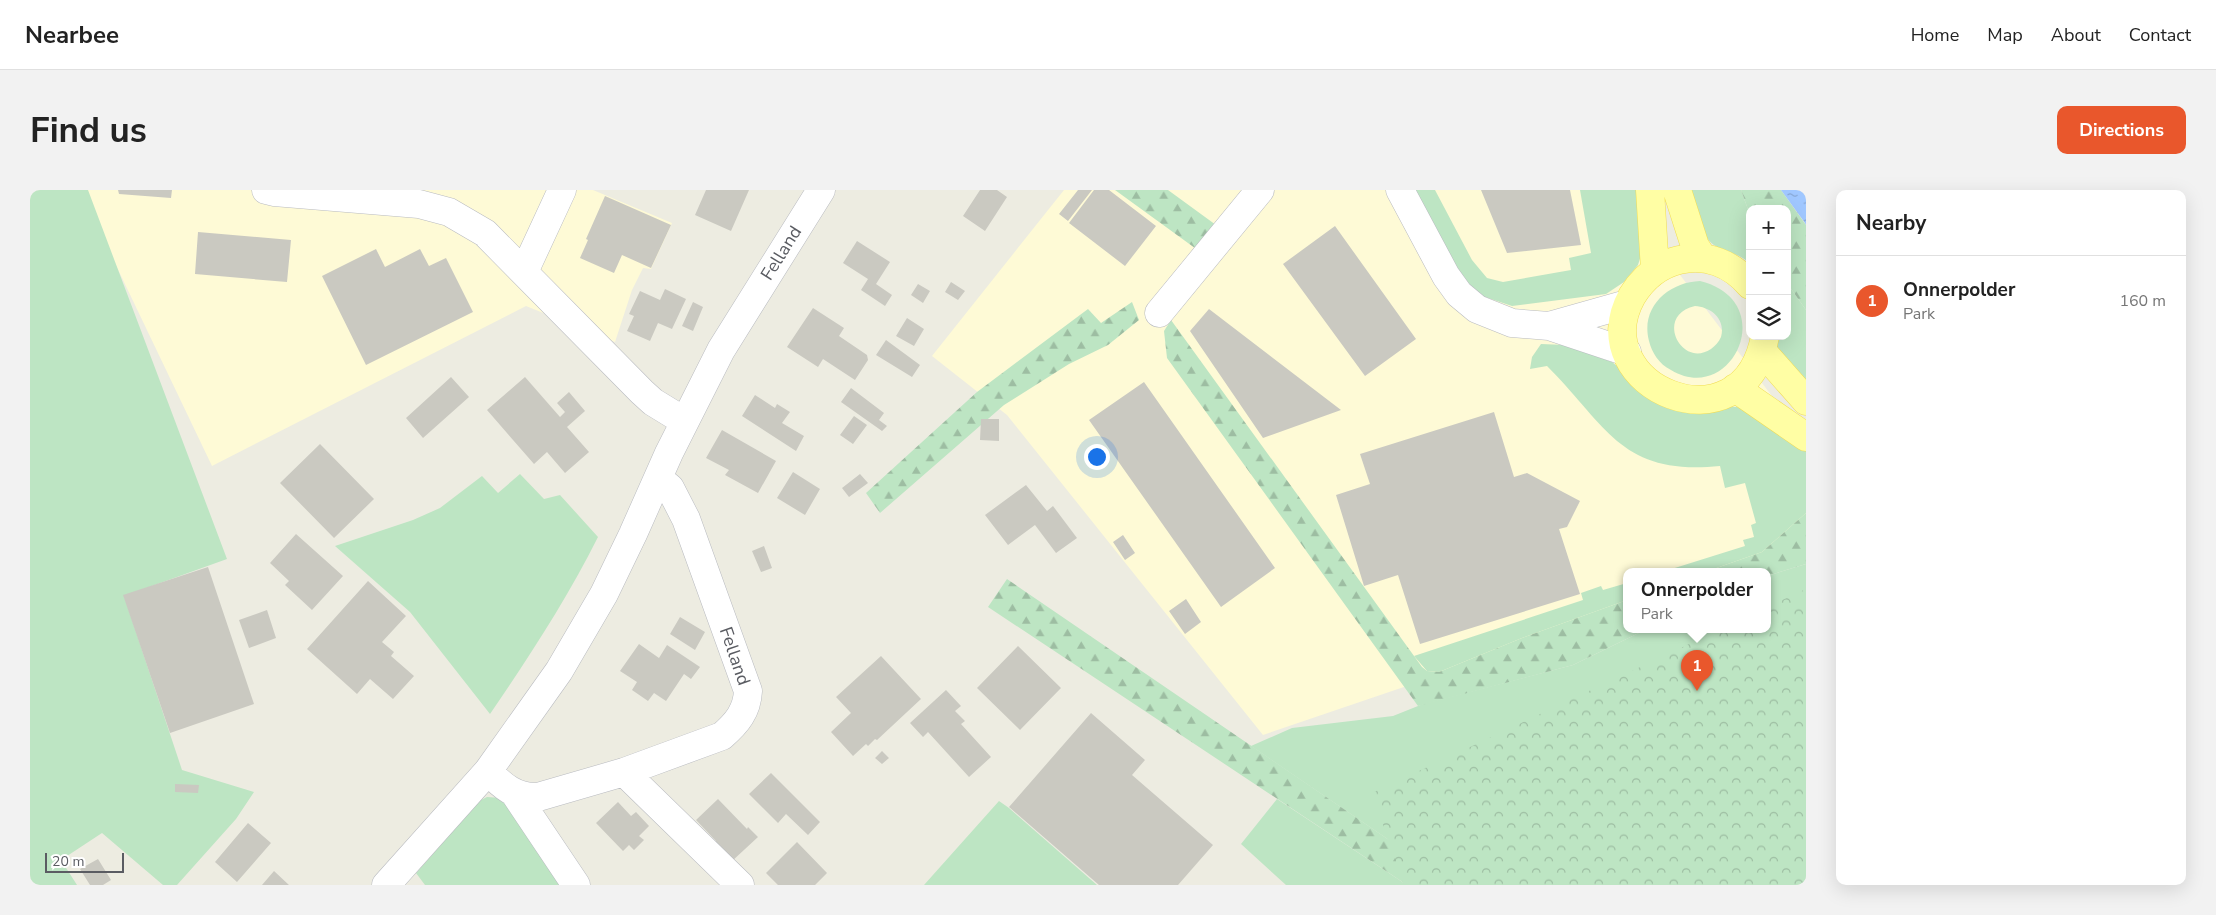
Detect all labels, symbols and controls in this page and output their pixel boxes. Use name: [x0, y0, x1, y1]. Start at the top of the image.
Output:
text: Nearbee: [25, 19, 119, 51]
text: Home: [1911, 23, 1959, 47]
text: Map: [1987, 23, 2023, 47]
text: About: [2051, 23, 2101, 47]
text: Contact: [2129, 23, 2191, 47]
button: Directions: [2057, 106, 2186, 154]
text: Find us: [30, 107, 147, 154]
map controls: [1746, 205, 1791, 340]
button: +: [1746, 205, 1791, 250]
text: Nearby: [1856, 209, 1926, 237]
street label: Felland: [755, 221, 807, 285]
button: −: [1746, 250, 1791, 295]
text: Onnerpolder: [1903, 277, 2015, 303]
text: 1: [1867, 290, 1877, 312]
text: 160 m: [2119, 290, 2166, 312]
button: layers: [1746, 295, 1791, 340]
text: Park: [1903, 303, 1935, 325]
your location: [1084, 444, 1110, 470]
popup: [1623, 568, 1771, 633]
text: Onnerpolder: [1641, 577, 1753, 603]
text: Park: [1641, 603, 1673, 625]
street label: Felland: [714, 624, 756, 688]
pin: 1: [1681, 650, 1713, 691]
scale bar: [45, 850, 124, 873]
text: 20 m: [52, 852, 84, 871]

